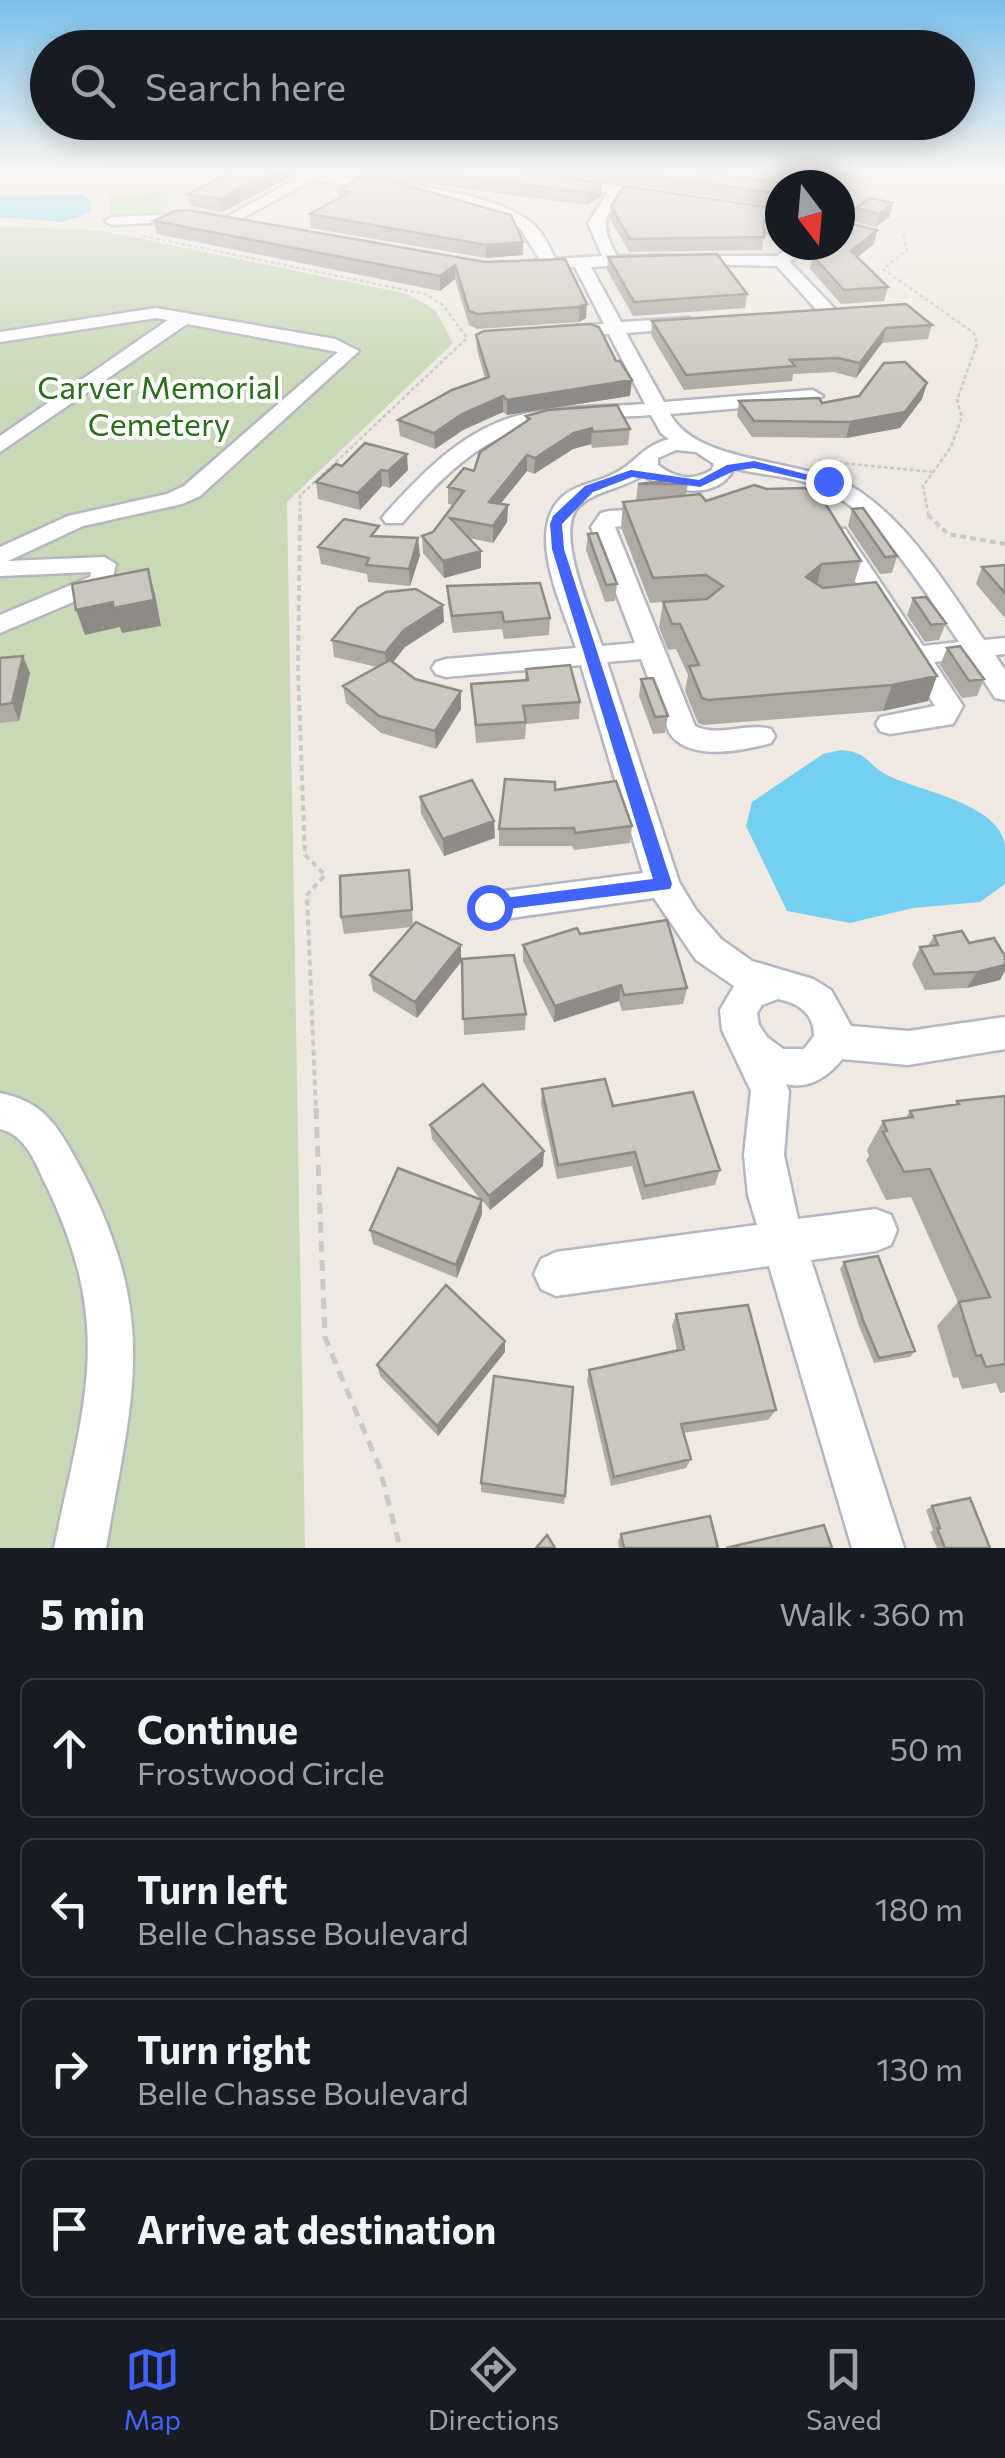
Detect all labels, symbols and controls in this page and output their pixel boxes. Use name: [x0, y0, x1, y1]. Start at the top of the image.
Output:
search box: [30, 30, 975, 140]
icon: search: [65, 58, 120, 113]
text: Search here: [145, 62, 346, 109]
north arrow: [765, 170, 855, 260]
park label: Carver Memorial Cemetery: [37, 366, 281, 443]
route end: [806, 459, 852, 505]
route start: [467, 885, 513, 931]
text: 5 min: [40, 1587, 145, 1639]
text: Walk · 360 m: [779, 1593, 965, 1633]
text: Continue: [137, 1705, 298, 1752]
icon: ahead: [42, 1721, 97, 1776]
text: 50 m: [890, 1728, 963, 1768]
text: Frostwood Circle: [137, 1752, 385, 1792]
text: Turn left: [137, 1865, 288, 1912]
icon: left: [42, 1881, 97, 1936]
text: 180 m: [875, 1888, 963, 1928]
text: Belle Chasse Boulevard: [137, 1912, 469, 1952]
text: Turn right: [137, 2025, 311, 2072]
icon: right: [42, 2041, 97, 2096]
text: 130 m: [876, 2048, 963, 2088]
text: Belle Chasse Boulevard: [137, 2072, 469, 2112]
icon: arrive: [42, 2201, 97, 2256]
text: Arrive at destination: [137, 2205, 496, 2252]
tab: Map: [123, 2342, 181, 2436]
tab: Directions: [428, 2342, 559, 2436]
tab: Saved: [806, 2342, 882, 2436]

